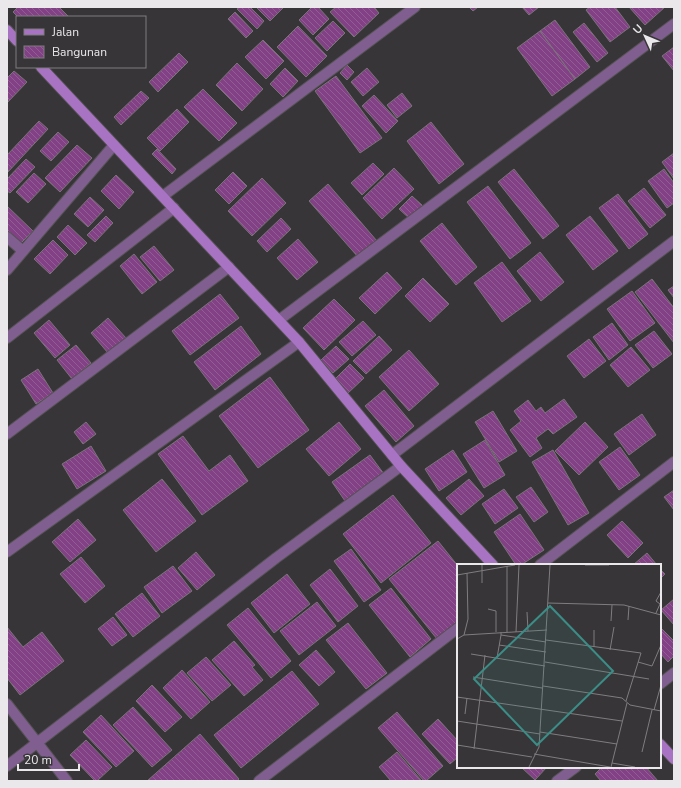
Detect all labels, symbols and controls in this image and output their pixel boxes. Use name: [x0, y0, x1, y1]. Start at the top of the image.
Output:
legend: [16, 16, 146, 68]
north arrow: [625, 16, 665, 56]
text: U: [630, 21, 646, 38]
text: Jalan: [51, 24, 79, 40]
text: Bangunan: [52, 44, 107, 60]
inset map: [457, 564, 661, 768]
scale bar: [18, 746, 79, 772]
text: 20 m: [24, 752, 52, 768]

